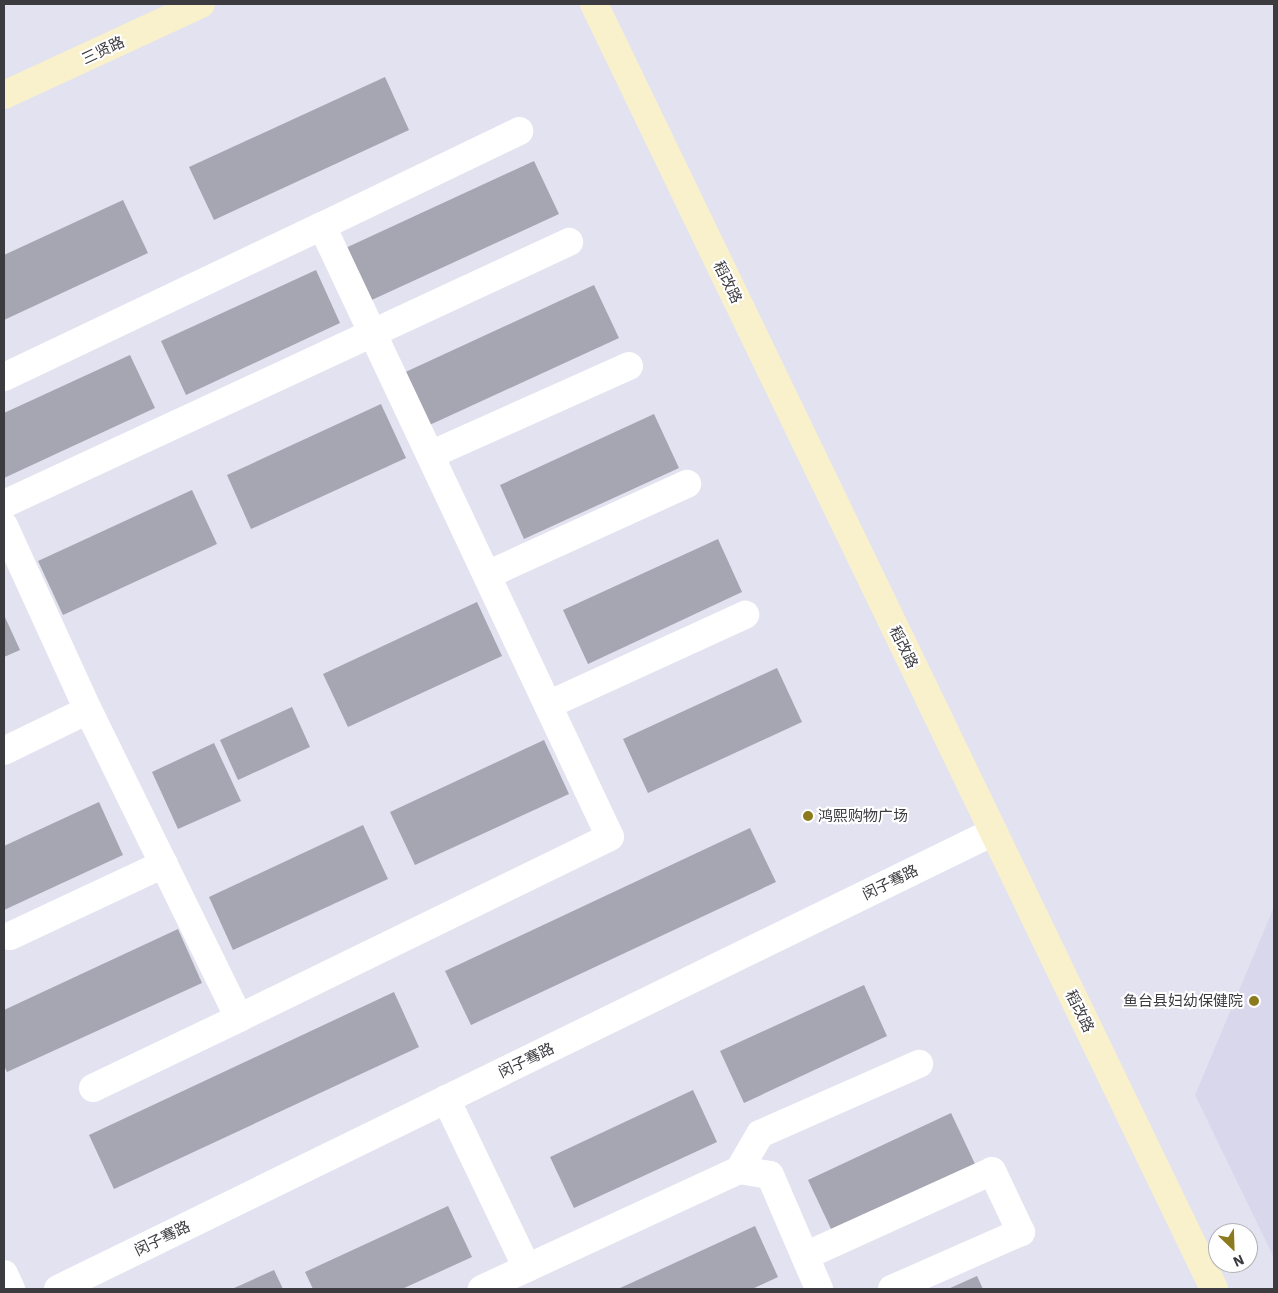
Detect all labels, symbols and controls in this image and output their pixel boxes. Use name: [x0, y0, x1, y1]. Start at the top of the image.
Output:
street label: 三贤路: [79, 32, 127, 68]
street label: 稻改路: [710, 258, 746, 306]
street label: 稻改路: [886, 623, 922, 671]
place label: 鸿熙购物广场: [818, 807, 908, 825]
marker: 鸿熙购物广场: [802, 810, 814, 822]
street label: 闵子骞路: [859, 861, 921, 903]
street label: 稻改路: [1062, 987, 1098, 1035]
place label: 鱼台县妇幼保健院: [1123, 992, 1243, 1010]
marker: 鱼台县妇幼保健院: [1247, 994, 1261, 1008]
street label: 闵子骞路: [495, 1039, 557, 1081]
street label: 闵子骞路: [131, 1217, 193, 1259]
north arrow: [1208, 1223, 1258, 1273]
text: N: [1230, 1251, 1247, 1271]

